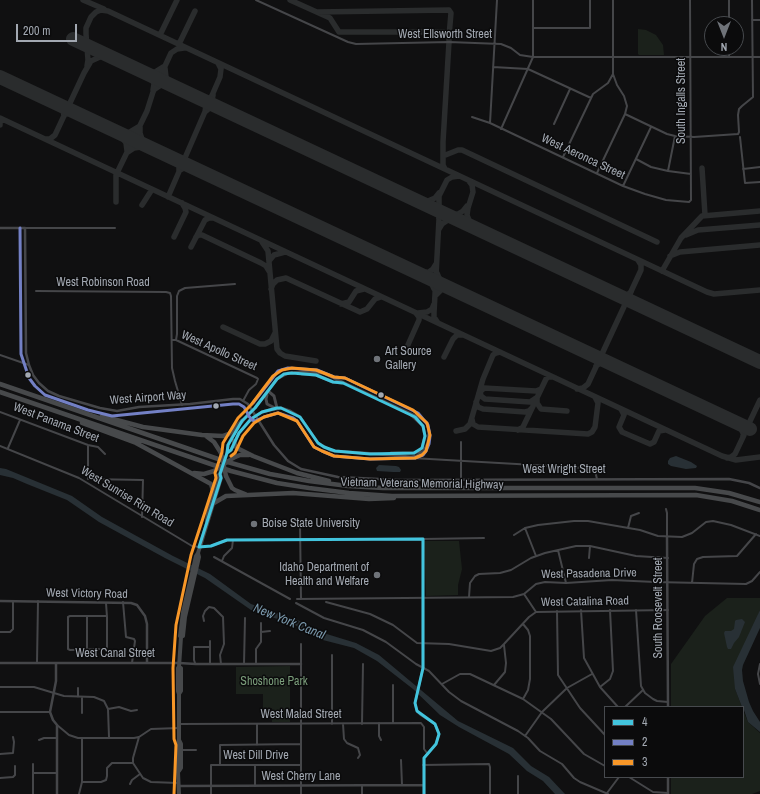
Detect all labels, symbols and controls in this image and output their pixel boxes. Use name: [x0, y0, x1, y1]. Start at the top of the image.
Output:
scale bar: [18, 16, 79, 42]
north arrow: [704, 16, 744, 56]
text: 200 m: [23, 23, 50, 39]
street label: West Ellsworth Street: [398, 28, 492, 42]
text: N: [721, 40, 727, 54]
street label: South Ingalls Street: [675, 58, 689, 144]
street label: West Aeronca Street: [539, 131, 627, 183]
street label: West Robinson Road: [56, 276, 150, 290]
street label: West Apollo Street: [179, 328, 259, 374]
place label: Art Source Gallery: [385, 345, 431, 373]
marker: Art Source Gallery: [372, 354, 382, 364]
unlabelled marker: [23, 370, 33, 380]
street label: West Airport Way: [109, 388, 187, 408]
unlabelled marker: [376, 390, 386, 400]
street label: West Panama Street: [11, 400, 101, 446]
unlabelled marker: [211, 401, 221, 411]
street label: West Wright Street: [523, 463, 605, 477]
street label: West Sunrise Rim Road: [78, 464, 176, 530]
street label: Vietnam Veterans Memorial Highway: [340, 475, 504, 493]
place label: Boise State University: [262, 517, 360, 531]
marker: Boise State University: [249, 519, 259, 529]
street label: South Roosevelt Street: [652, 557, 666, 659]
place label: Idaho Department of Health and Welfare: [279, 561, 369, 589]
street label: West Pasadena Drive: [541, 566, 637, 582]
marker: Idaho Department of Health and Welfare: [372, 570, 382, 580]
street label: West Victory Road: [46, 586, 128, 602]
street label: West Catalina Road: [541, 594, 629, 610]
water label: New York Canal: [251, 601, 327, 643]
street label: West Canal Street: [75, 647, 155, 661]
park label: Shoshone Park: [240, 675, 308, 689]
legend: [604, 706, 744, 778]
street label: West Malad Street: [261, 708, 341, 722]
text: 4: [642, 714, 647, 730]
text: 2: [642, 734, 647, 750]
street label: West Dill Drive: [223, 749, 289, 763]
text: 3: [642, 754, 647, 770]
street label: West Cherry Lane: [261, 770, 341, 784]

